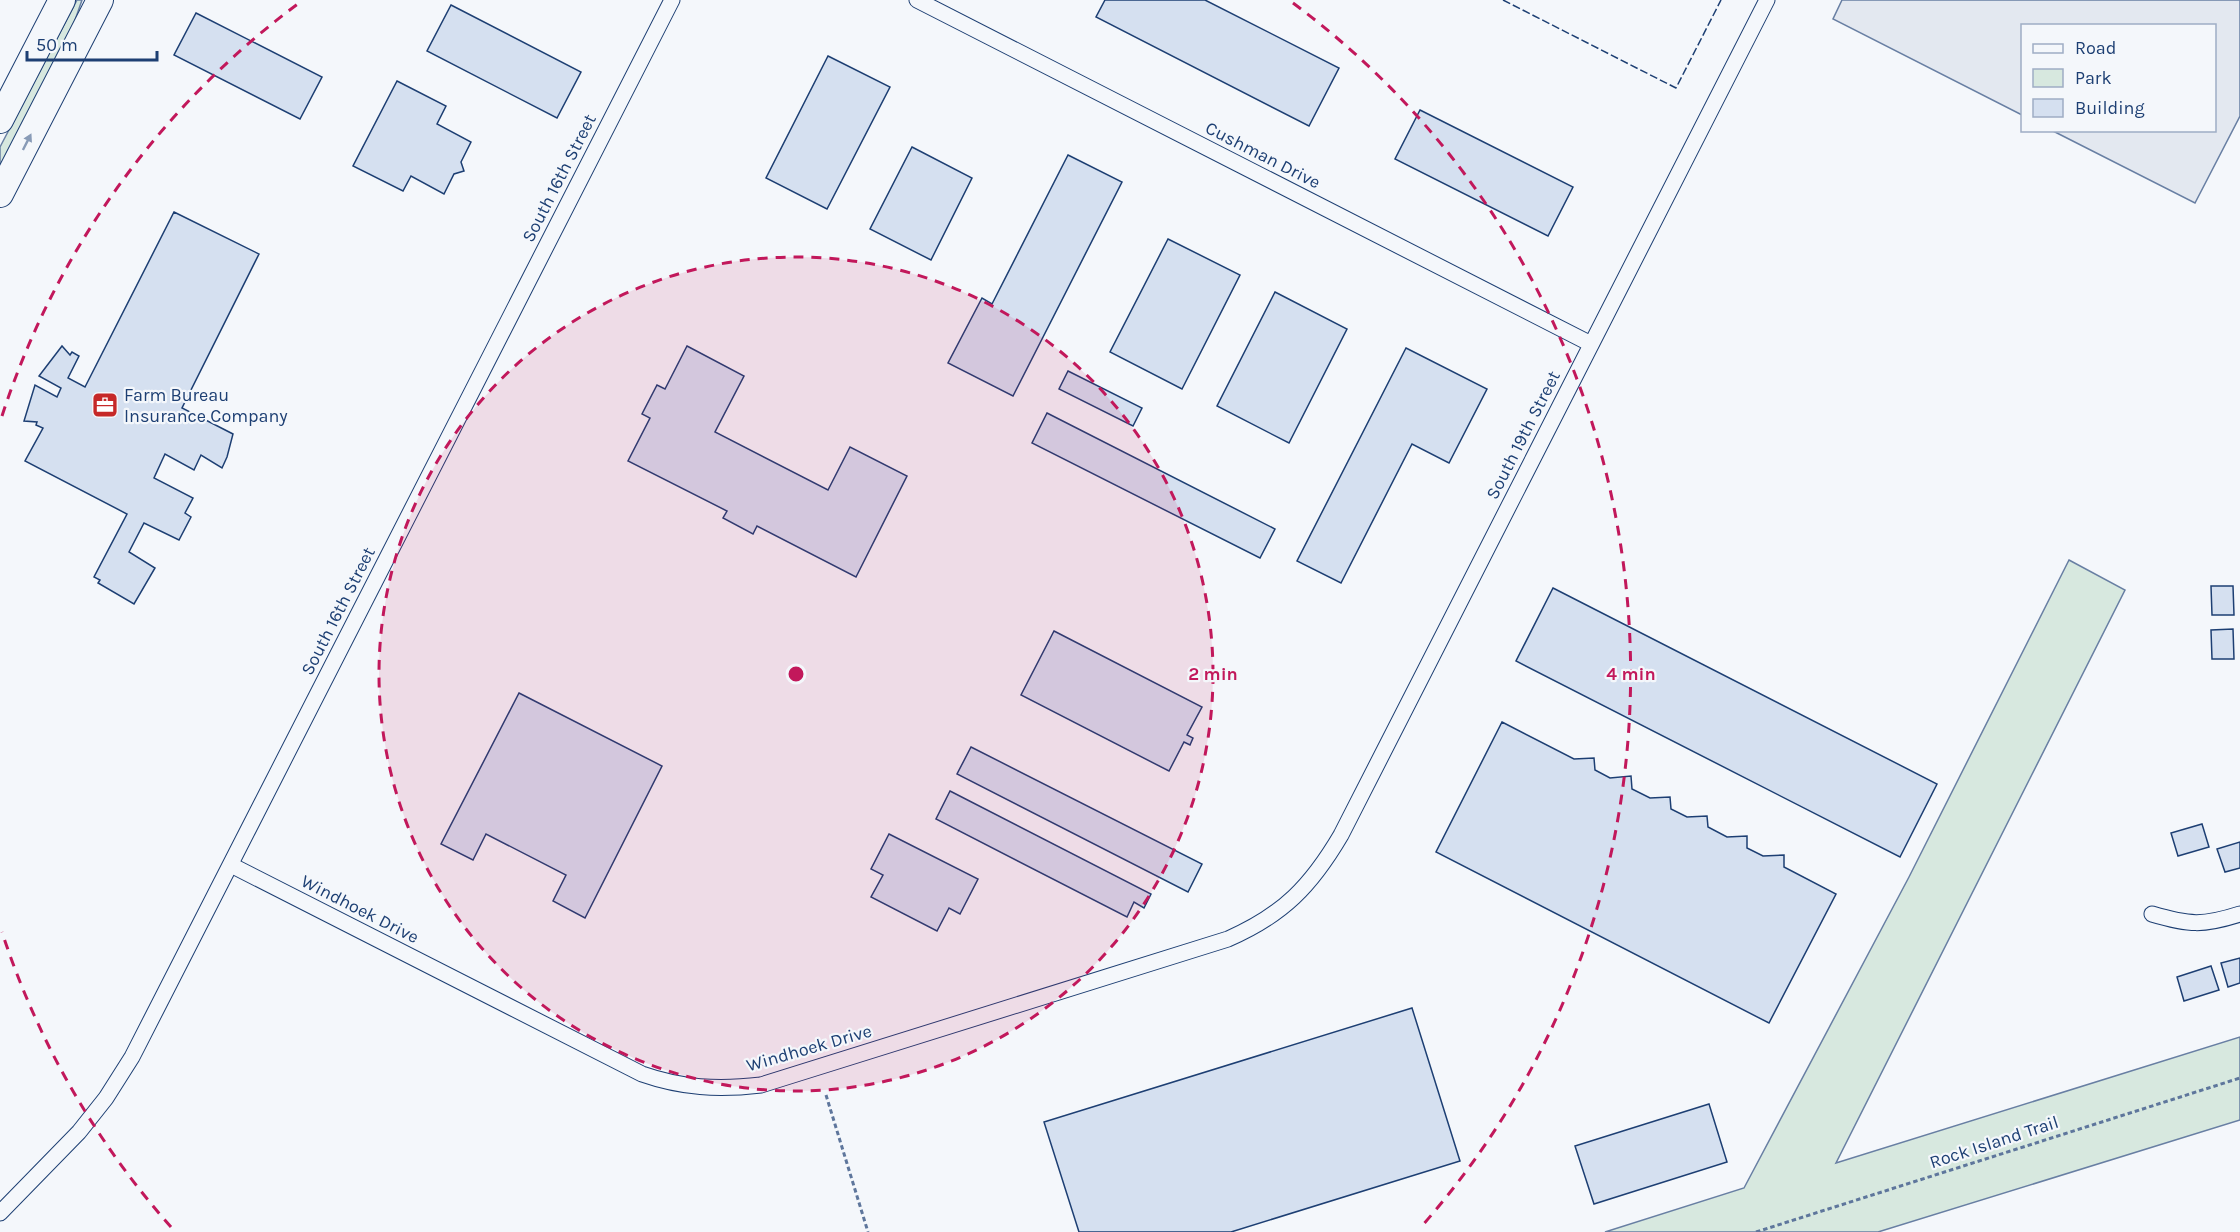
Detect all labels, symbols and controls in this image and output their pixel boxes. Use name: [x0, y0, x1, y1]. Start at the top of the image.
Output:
scale bar: [27, 24, 158, 62]
legend: [2021, 24, 2216, 132]
text: 50 m: [36, 34, 78, 56]
text: Road: [2075, 37, 2116, 59]
text: Park: [2075, 67, 2112, 89]
text: Building: [2075, 97, 2145, 119]
street label: South 16th Street: [517, 110, 601, 246]
street label: Cushman Drive: [1202, 117, 1324, 193]
one-way arrow: [22, 133, 32, 150]
street label: South 19th Street: [1481, 367, 1565, 503]
place label: Farm Bureau Insurance Company: [124, 384, 288, 427]
office icon: Farm Bureau Insurance Company: [90, 390, 120, 420]
street label: South 16th Street: [296, 543, 380, 679]
text: 2 min: [1188, 663, 1238, 685]
text: 4 min: [1606, 663, 1656, 685]
centre of rings: [786, 664, 806, 684]
street label: Windhoek Drive: [297, 870, 423, 948]
street label: Windhoek Drive: [744, 1020, 874, 1076]
street label: Rock Island Trail: [1927, 1111, 2061, 1173]

